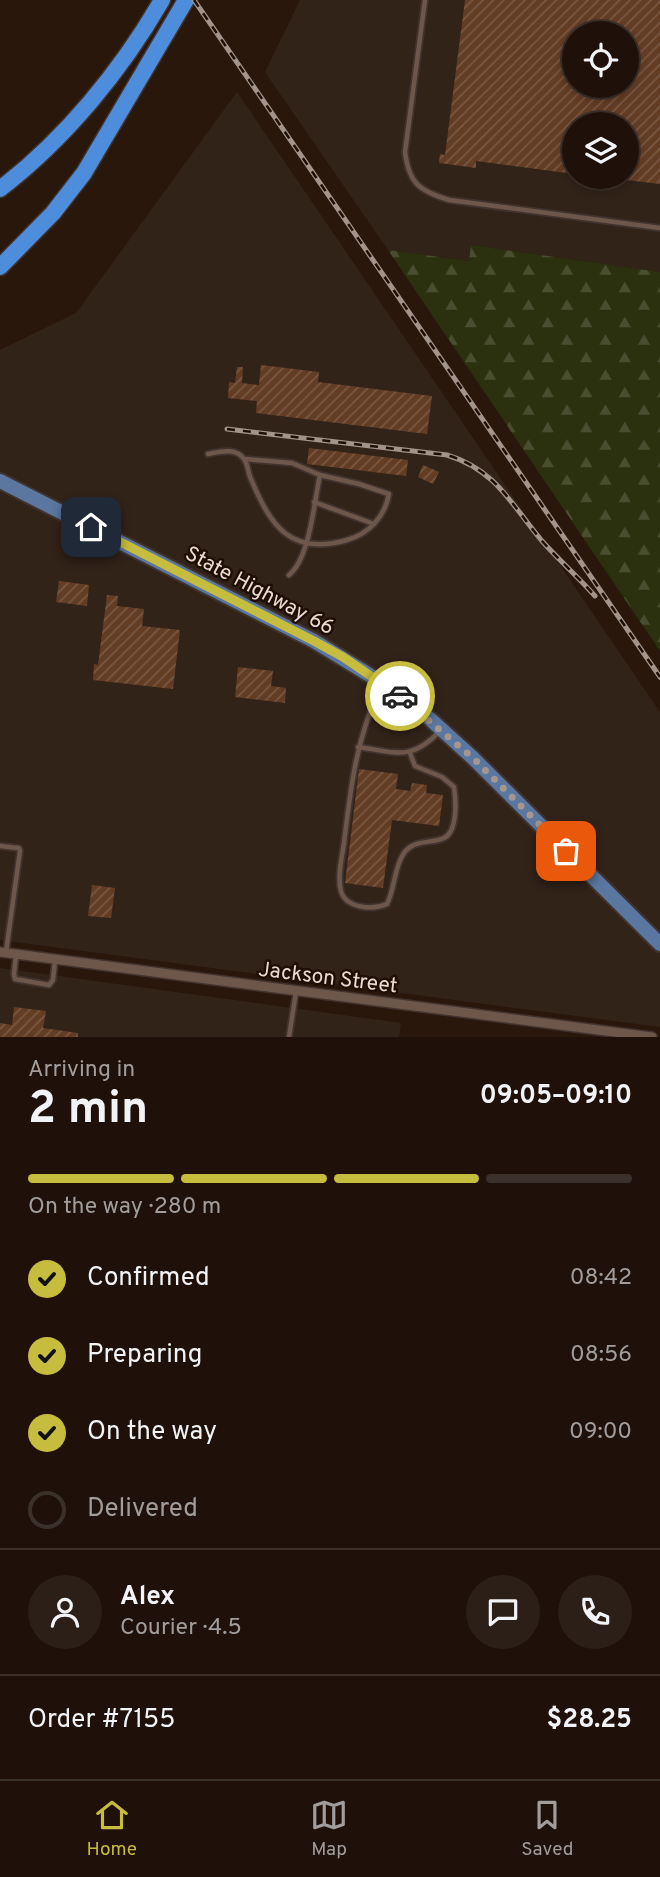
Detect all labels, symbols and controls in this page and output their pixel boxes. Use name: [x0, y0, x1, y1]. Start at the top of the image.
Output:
map controls: [562, 21, 639, 189]
button: locate: [562, 21, 639, 98]
button: layers: [562, 112, 639, 189]
pin: [61, 497, 121, 557]
icon: home: [72, 508, 110, 546]
street label: State Highway 66: [180, 541, 339, 642]
courier: [365, 661, 435, 731]
icon: car: [381, 677, 419, 715]
pin: [536, 821, 596, 881]
icon: bag: [547, 832, 585, 870]
street label: Jackson Street: [257, 957, 399, 1000]
text: Arriving in: [28, 1056, 135, 1085]
text: 09:05–09:10: [480, 1080, 632, 1113]
text: 2 min: [28, 1081, 148, 1140]
text: On the way · 280 m: [28, 1193, 221, 1222]
icon: check: [28, 1260, 66, 1298]
text: Confirmed: [87, 1262, 210, 1295]
text: 08:42: [570, 1264, 632, 1293]
icon: check: [28, 1337, 66, 1375]
text: Preparing: [87, 1339, 202, 1372]
text: 08:56: [570, 1341, 632, 1370]
icon: check: [28, 1414, 66, 1452]
text: On the way: [87, 1416, 217, 1449]
text: 09:00: [569, 1418, 632, 1447]
text: Delivered: [87, 1493, 198, 1526]
button: person: [28, 1575, 102, 1649]
button: chat: [466, 1575, 540, 1649]
button: phone: [558, 1575, 632, 1649]
text: Alex: [120, 1581, 175, 1614]
text: Courier · 4.5: [120, 1614, 242, 1643]
text: Order #7155: [28, 1704, 175, 1737]
text: $28.25: [547, 1704, 632, 1737]
tab: Home: [87, 1796, 137, 1862]
tab: Map: [310, 1796, 348, 1862]
tab: Saved: [521, 1796, 573, 1862]

